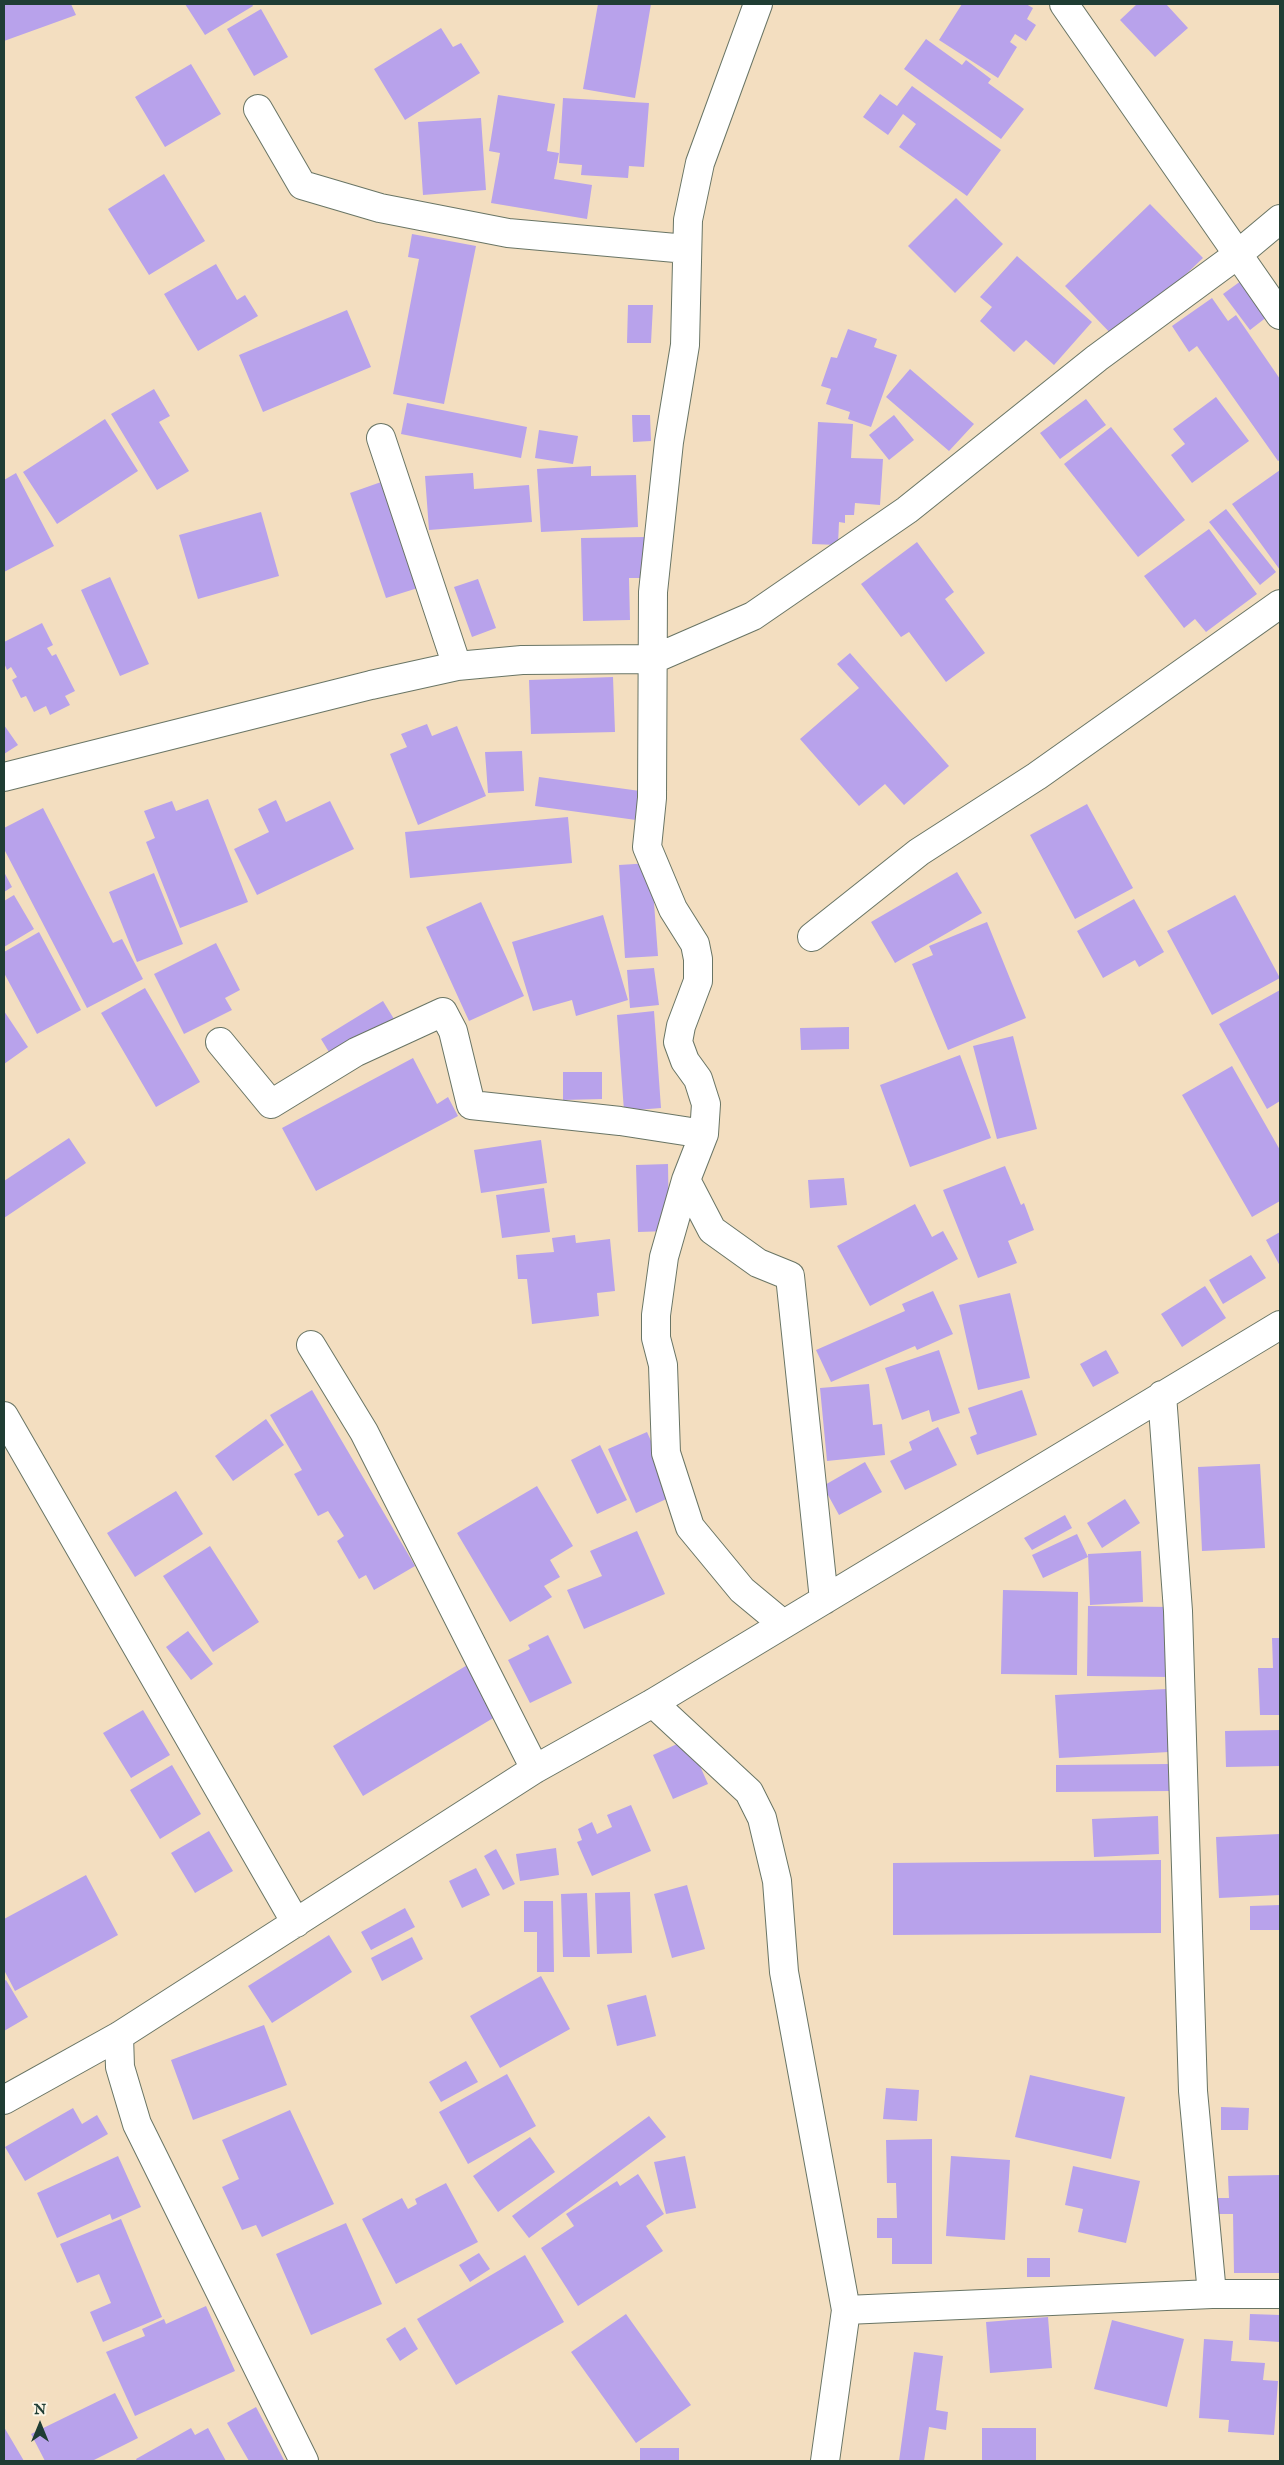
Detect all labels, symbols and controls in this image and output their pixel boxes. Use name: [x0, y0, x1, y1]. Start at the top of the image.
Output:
north arrow: [15, 2400, 65, 2450]
text: N: [34, 2401, 46, 2419]

